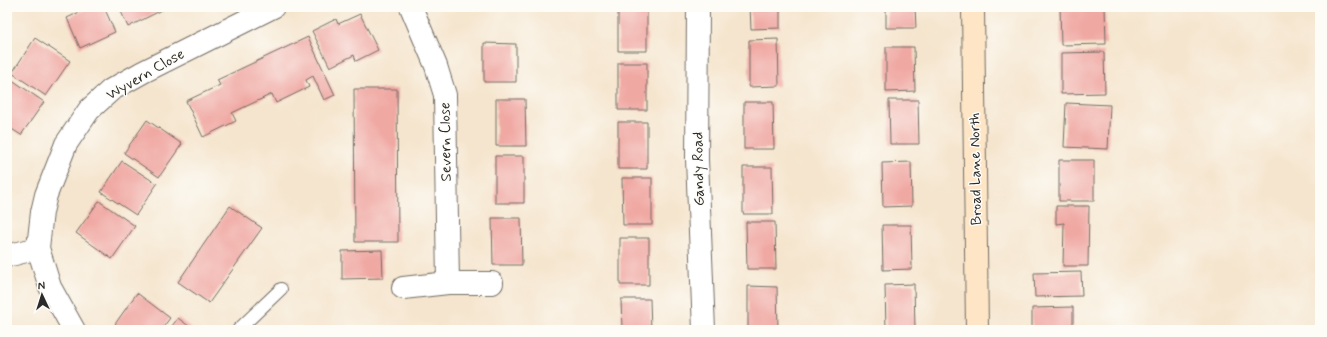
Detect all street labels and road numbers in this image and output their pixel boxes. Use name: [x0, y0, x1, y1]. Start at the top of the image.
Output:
street label: Wyvern Close: [103, 44, 188, 105]
street label: Severn Close: [435, 102, 457, 182]
street label: Broad Lane North: [965, 112, 987, 226]
street label: Gandy Road: [688, 132, 710, 206]

